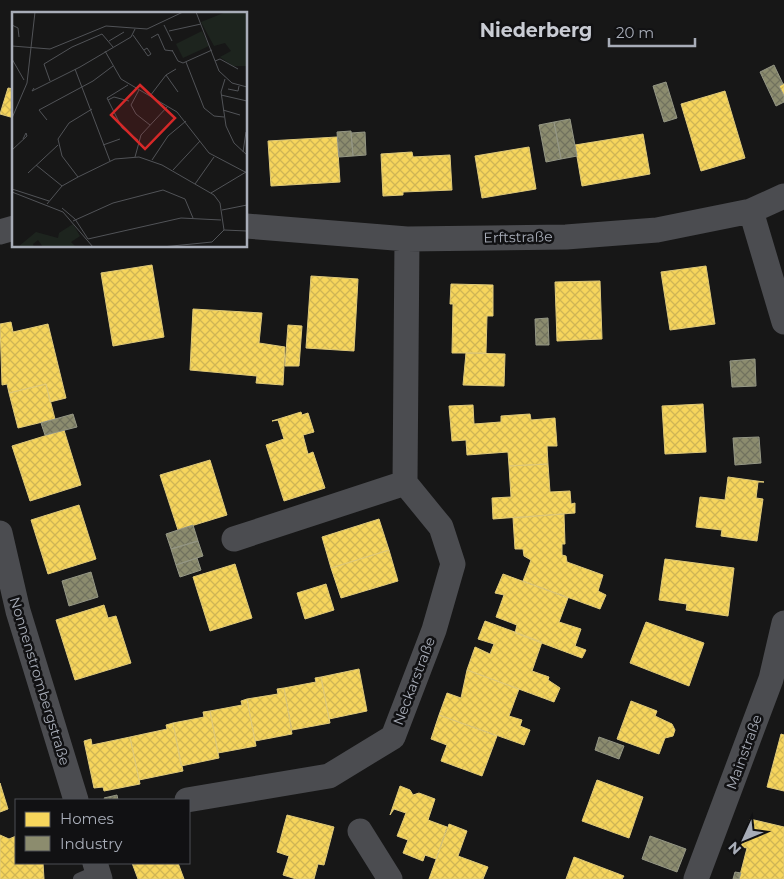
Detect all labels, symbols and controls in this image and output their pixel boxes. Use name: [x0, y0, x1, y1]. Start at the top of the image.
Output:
inset map: [12, 12, 248, 248]
scale bar: [609, 15, 695, 47]
district label: Niederberg: [480, 19, 592, 42]
text: 20 m: [616, 23, 654, 42]
street label: Erftstraße: [483, 227, 553, 247]
street label: Nonnenstrombergstraße: [6, 595, 74, 767]
street label: Neckarstraße: [389, 634, 439, 728]
street label: Mainstraße: [722, 712, 766, 792]
legend: [15, 799, 190, 864]
text: Homes: [60, 809, 114, 828]
north arrow: [719, 814, 769, 864]
text: Industry: [60, 834, 123, 853]
text: N: [724, 838, 745, 858]

